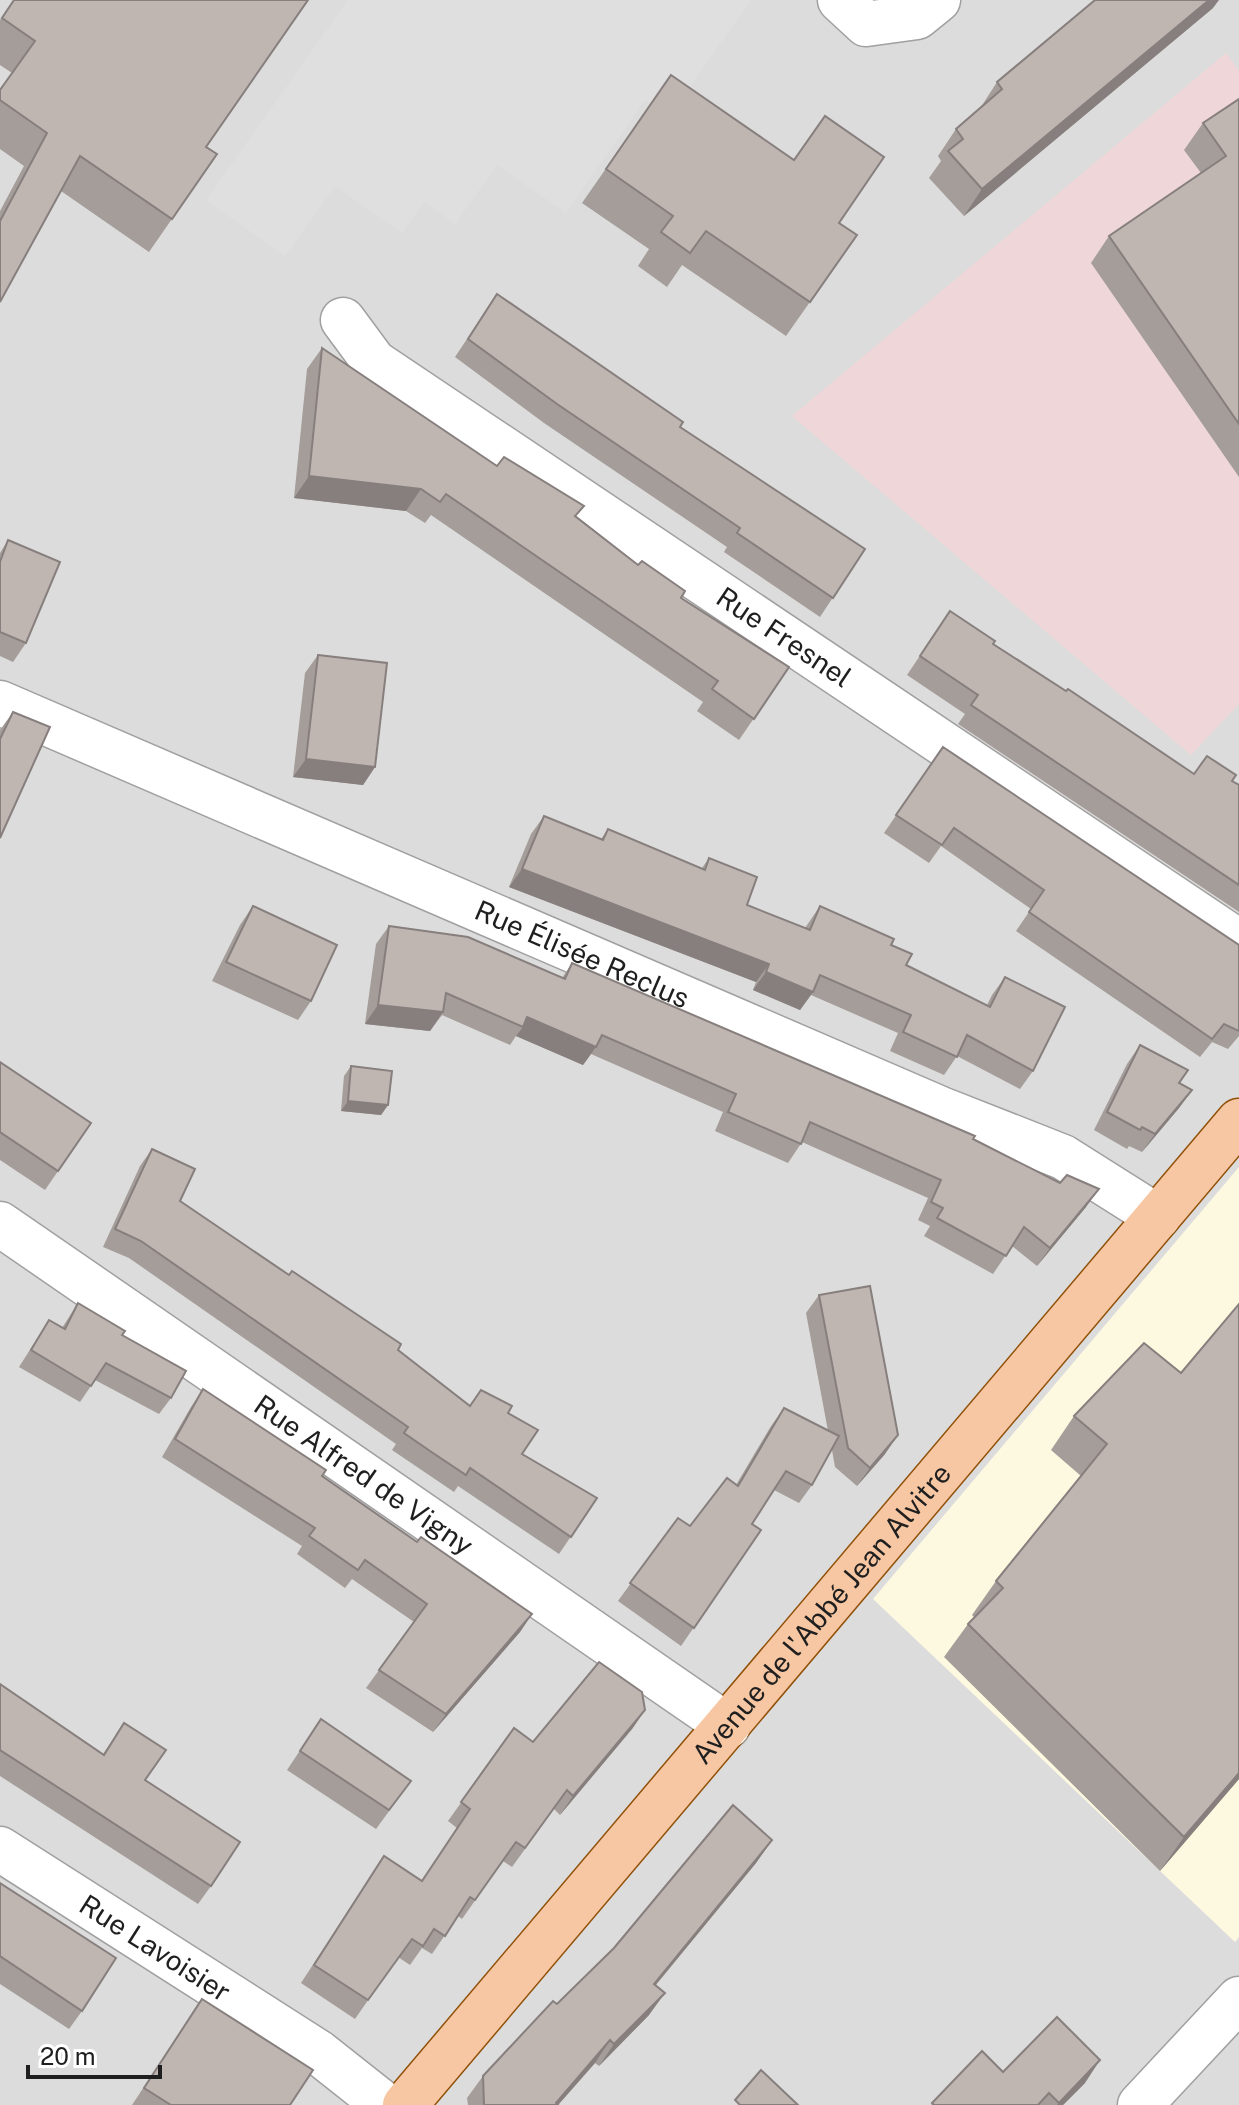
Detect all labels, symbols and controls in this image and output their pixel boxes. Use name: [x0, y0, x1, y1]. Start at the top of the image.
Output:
street label: Rue Fresnel: [711, 580, 858, 694]
street label: Rue Élisée Reclus: [470, 893, 695, 1014]
street label: Rue Alfred de Vigny: [248, 1388, 480, 1561]
street label: Avenue de l'Abbé Jean Alvitre: [685, 1457, 957, 1770]
street label: Rue Lavoisier: [74, 1887, 237, 2008]
scale bar: [28, 2029, 160, 2079]
text: 20 m: [40, 2042, 96, 2070]

